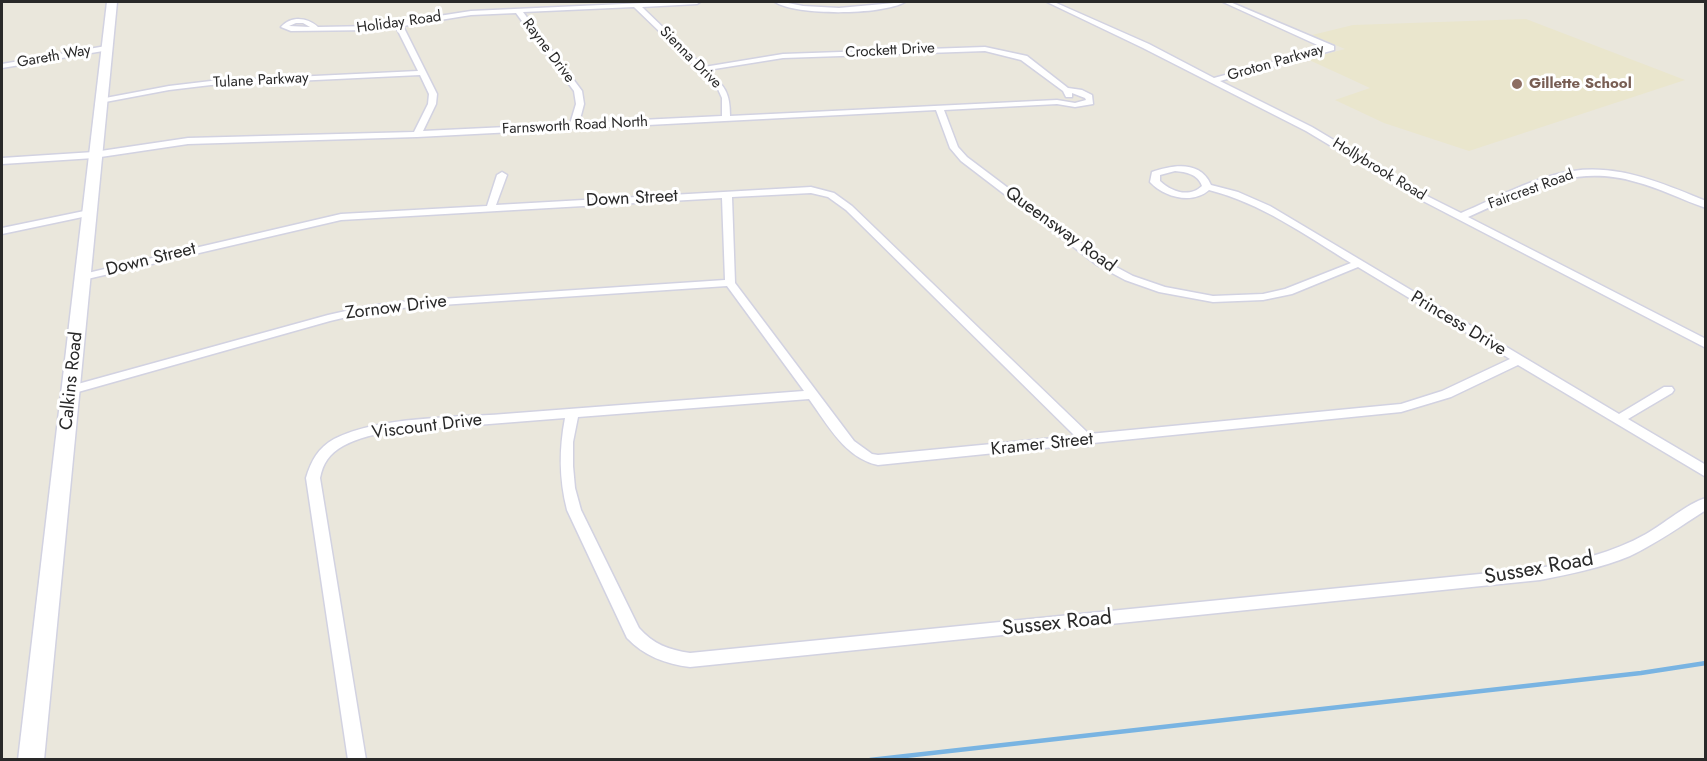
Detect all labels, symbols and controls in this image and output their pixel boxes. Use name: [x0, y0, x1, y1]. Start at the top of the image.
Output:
street label: Holiday Road: [355, 8, 443, 38]
street label: Rayne Drive: [518, 15, 578, 87]
street label: Sienna Drive: [655, 23, 725, 93]
street label: Crockett Drive: [845, 40, 935, 62]
street label: Groton Parkway: [1226, 41, 1326, 85]
street label: Gareth Way: [16, 42, 92, 72]
street label: Tulane Parkway: [213, 70, 309, 92]
place label: Gillette School: [1529, 75, 1632, 93]
marker: Gillette School: [1510, 77, 1524, 91]
street label: Farnsworth Road North: [502, 113, 648, 139]
street label: Hollybrook Road: [1329, 135, 1429, 205]
street label: Faircrest Road: [1486, 166, 1576, 214]
street label: Queensway Road: [1000, 183, 1120, 277]
street label: Down Street: [586, 186, 678, 212]
street label: Down Street: [104, 238, 198, 282]
street label: Princess Drive: [1406, 287, 1510, 361]
street label: Zornow Drive: [344, 291, 448, 325]
street label: Calkins Road: [56, 331, 88, 431]
street label: Viscount Drive: [371, 410, 483, 444]
street label: Kramer Street: [990, 429, 1094, 461]
street label: Sussex Road: [1482, 547, 1596, 591]
street label: Sussex Road: [1001, 606, 1113, 642]

